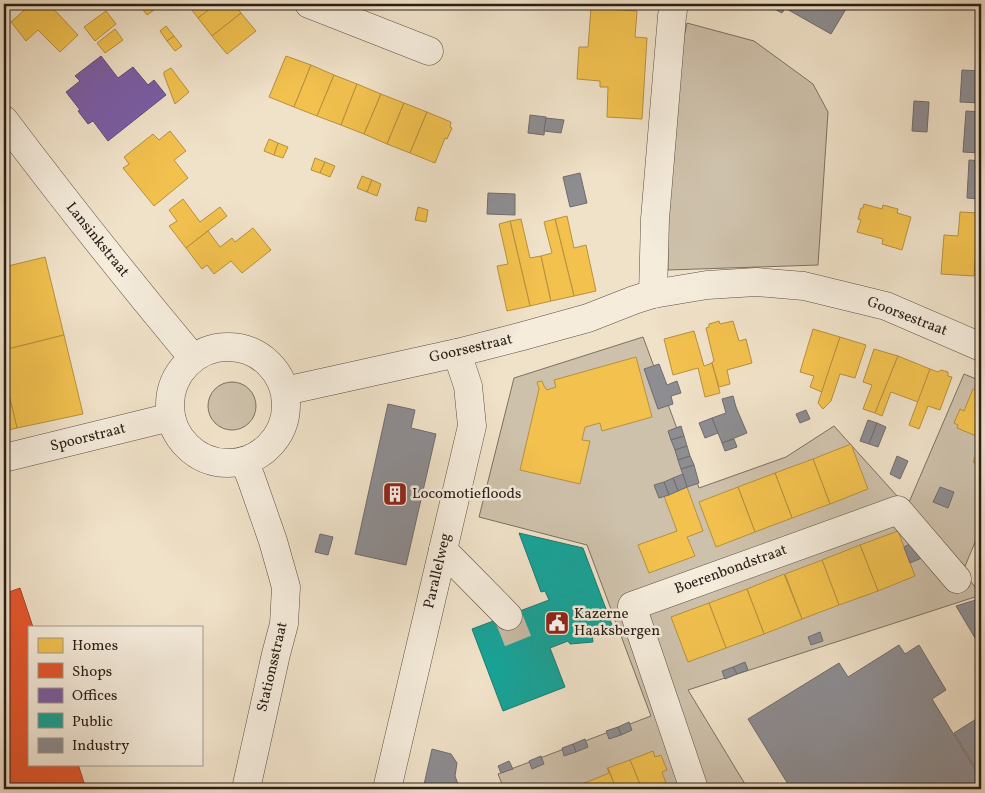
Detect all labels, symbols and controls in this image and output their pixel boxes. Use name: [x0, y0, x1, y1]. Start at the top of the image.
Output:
street label: Lansinkstraat: [60, 198, 134, 282]
street label: Goorsestraat: [864, 292, 950, 342]
street label: Goorsestraat: [427, 329, 515, 369]
street label: Spoorstraat: [48, 418, 128, 458]
building icon: Locomotiefloods: [382, 481, 408, 507]
place label: Locomotiefloods: [412, 484, 521, 505]
street label: Parallelweg: [419, 531, 457, 611]
street label: Boerenbondstraat: [672, 540, 790, 600]
place label: Kazerne Haaksbergen: [574, 604, 660, 642]
public building icon: Kazerne Haaksbergen: [544, 610, 570, 636]
street label: Stationsstraat: [252, 620, 294, 714]
legend: [28, 626, 202, 766]
text: Homes: [72, 636, 118, 657]
text: Shops: [72, 662, 112, 683]
text: Offices: [72, 686, 117, 707]
text: Public: [72, 712, 113, 733]
text: Industry: [72, 736, 129, 757]

